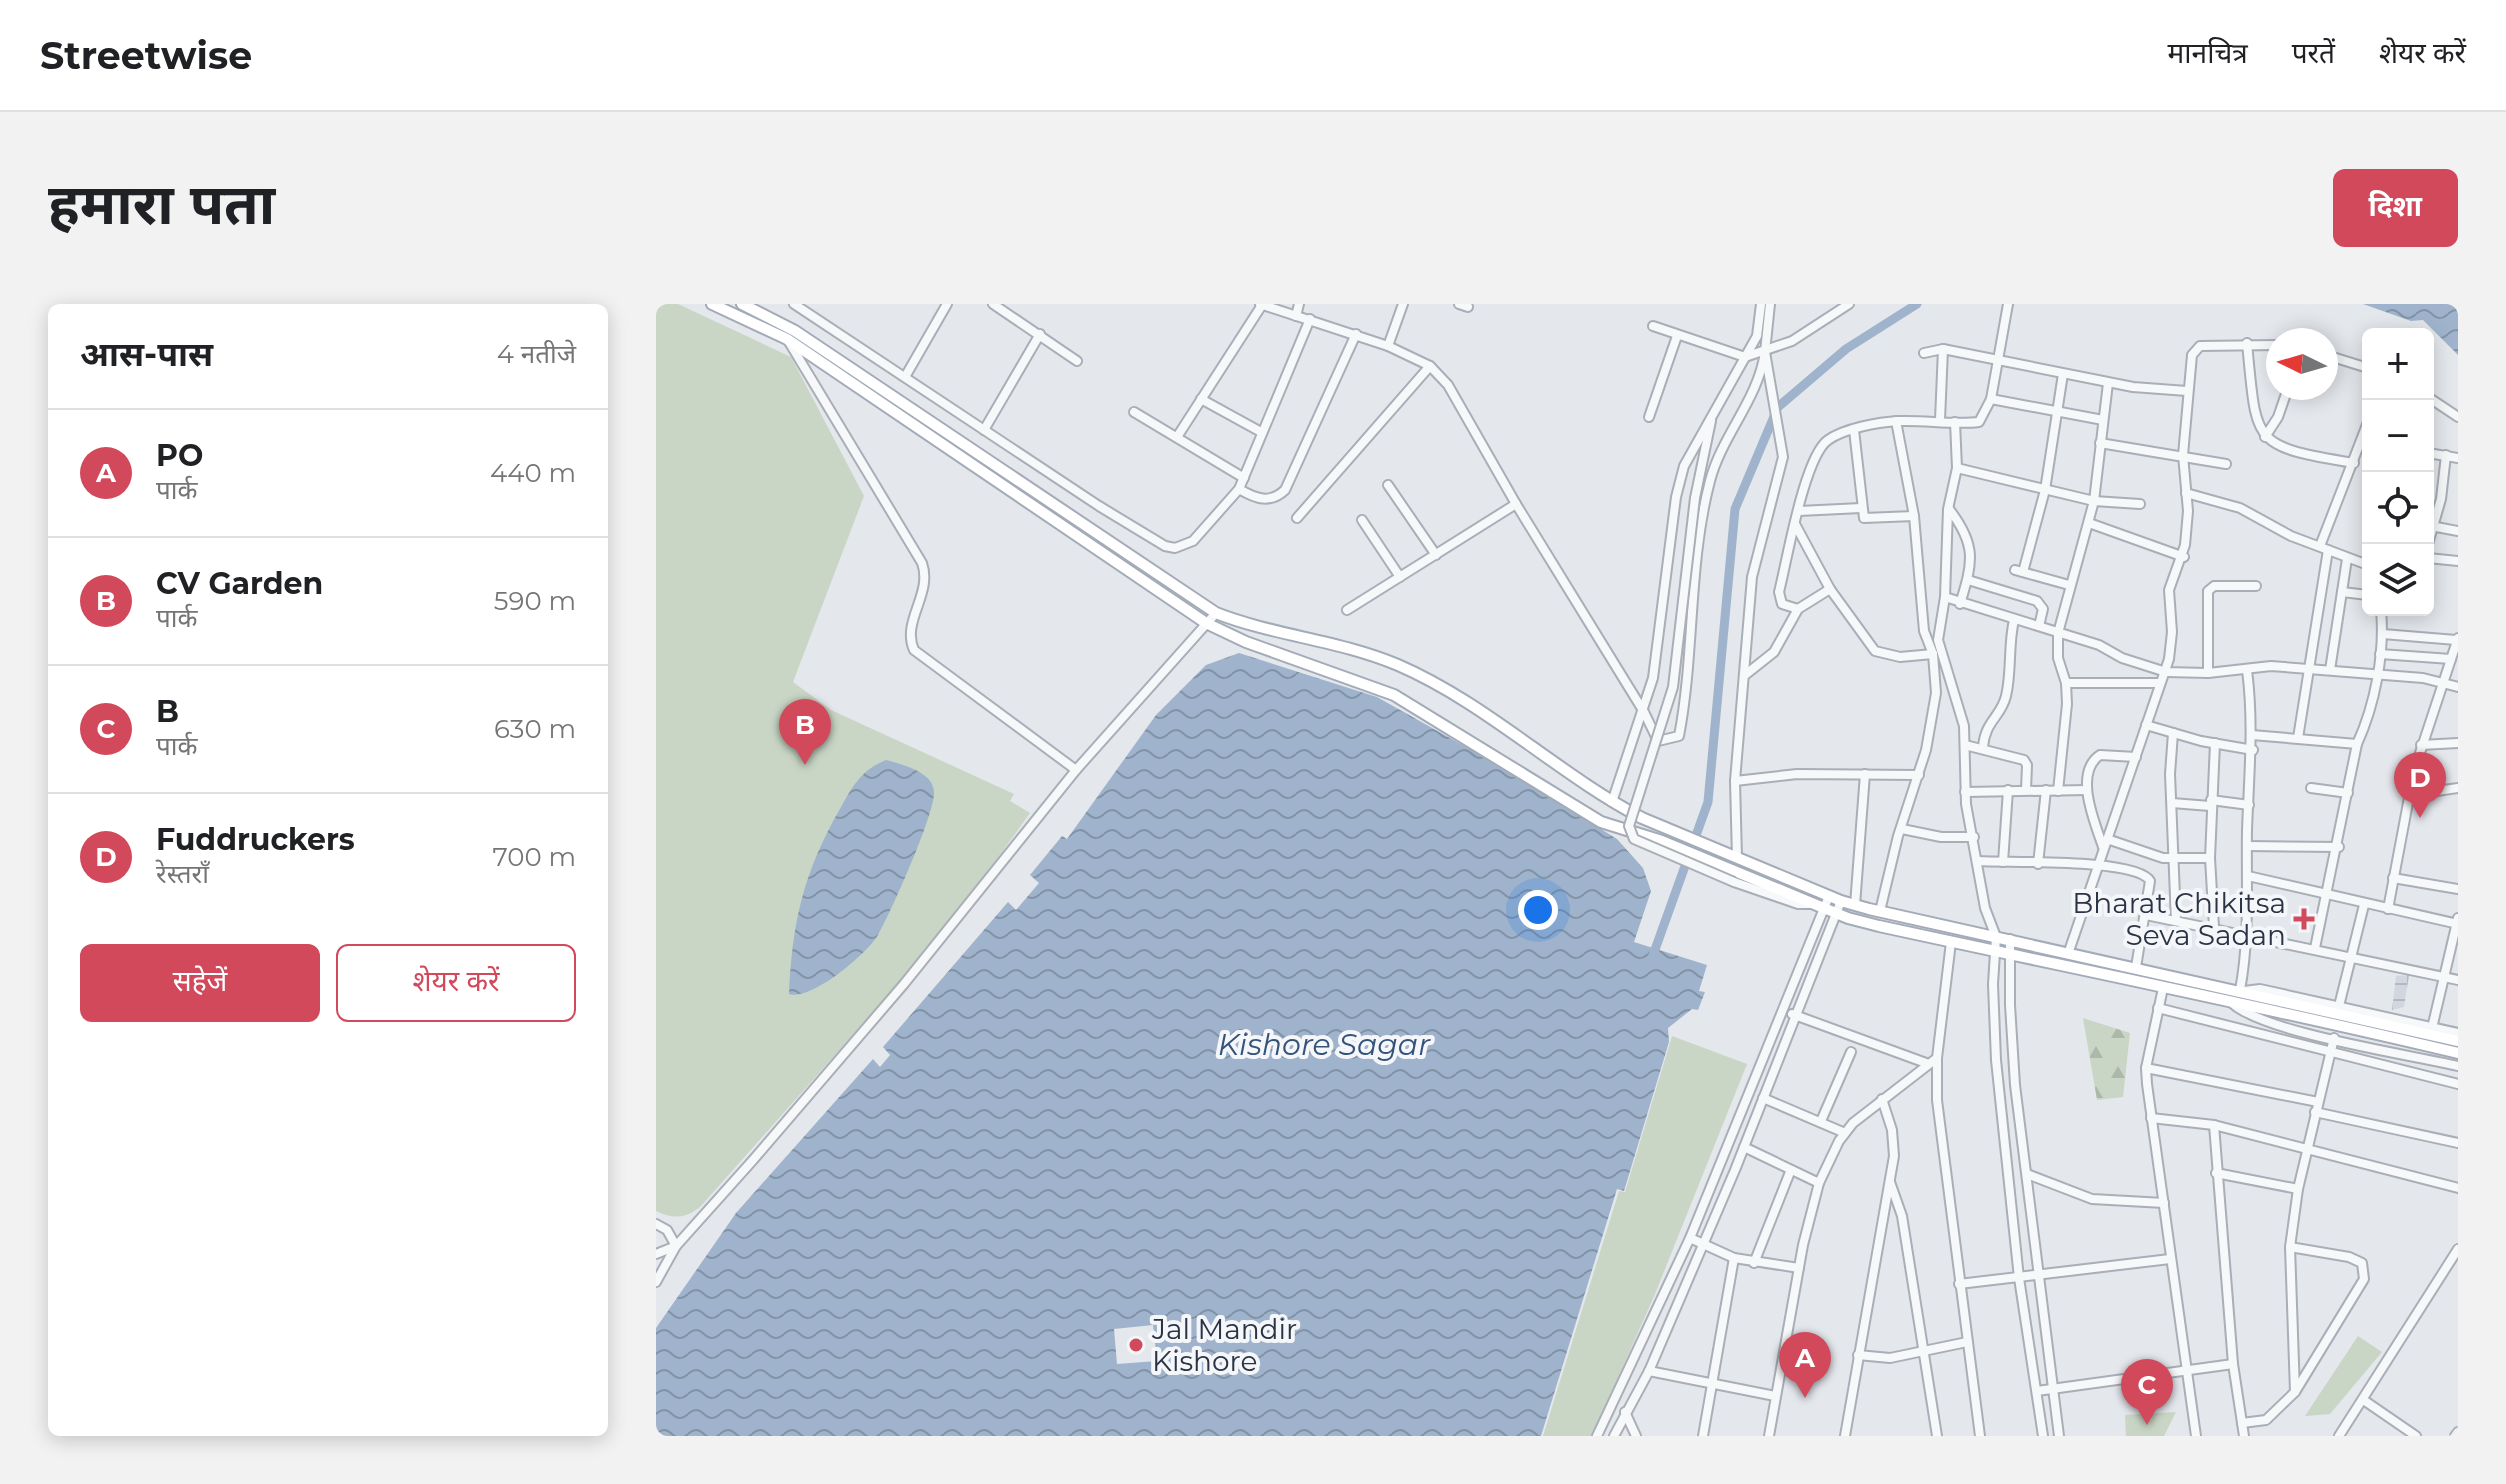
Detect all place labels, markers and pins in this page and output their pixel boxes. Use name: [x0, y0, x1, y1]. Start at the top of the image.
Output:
pin: B: [779, 699, 831, 765]
pin: D: [2394, 752, 2446, 818]
place label: Bharat Chikitsa Seva Sadan: [2072, 886, 2286, 952]
marker: Bharat Chikitsa Seva Sadan: [2293, 908, 2315, 930]
place label: Jal Mandir Kishore: [1151, 1312, 1297, 1378]
pin: A: [1779, 1332, 1831, 1398]
marker: Jal Mandir Kishore: [1127, 1336, 1145, 1354]
pin: C: [2121, 1359, 2173, 1425]

